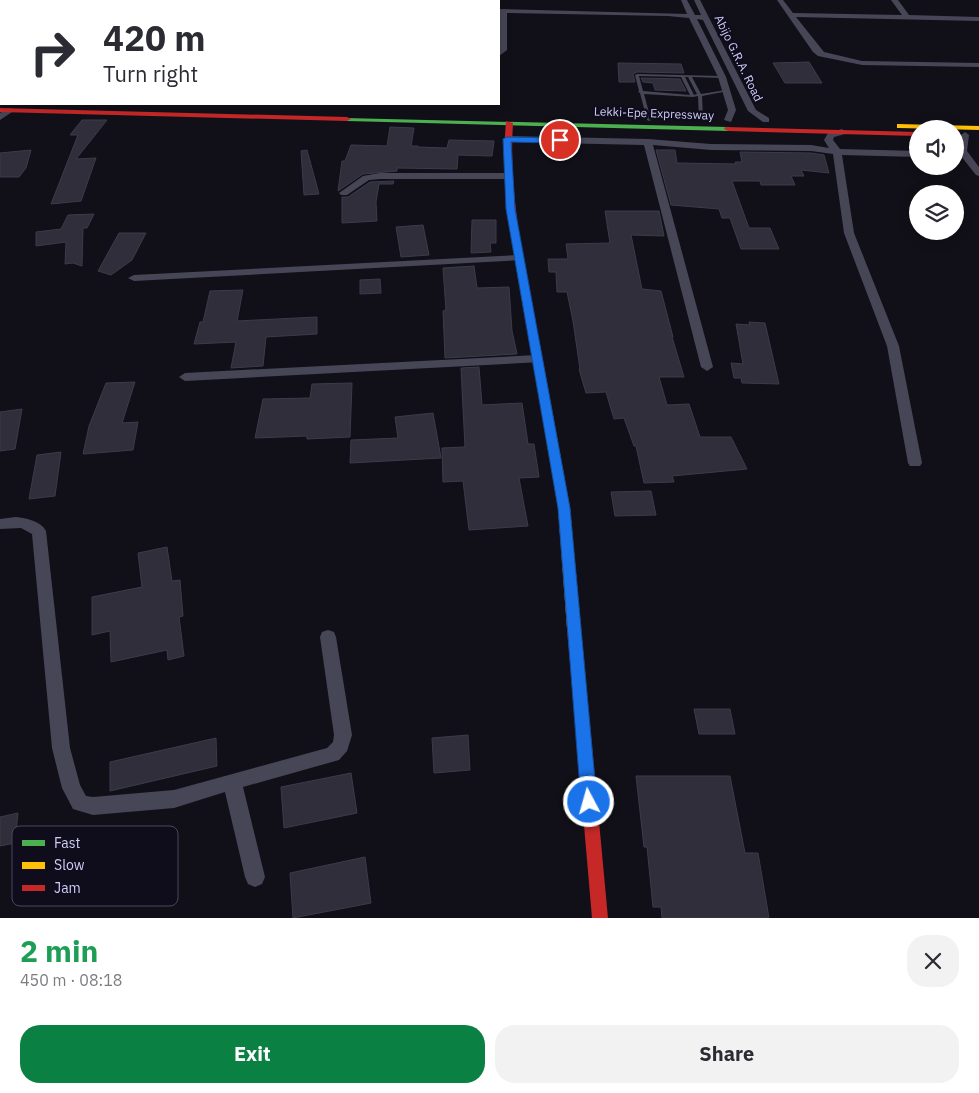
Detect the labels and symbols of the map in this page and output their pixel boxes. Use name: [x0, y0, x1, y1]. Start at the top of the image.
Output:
street label: Abijo G.R.A. Road: [712, 12, 766, 104]
street label: Lekki-Epe Expressway: [594, 103, 714, 123]
pin: [539, 119, 581, 161]
position arrow: [562, 775, 614, 827]
legend: [12, 826, 178, 906]
text: Fast: [54, 834, 80, 852]
text: Slow: [54, 856, 85, 874]
text: Jam: [54, 879, 81, 897]

